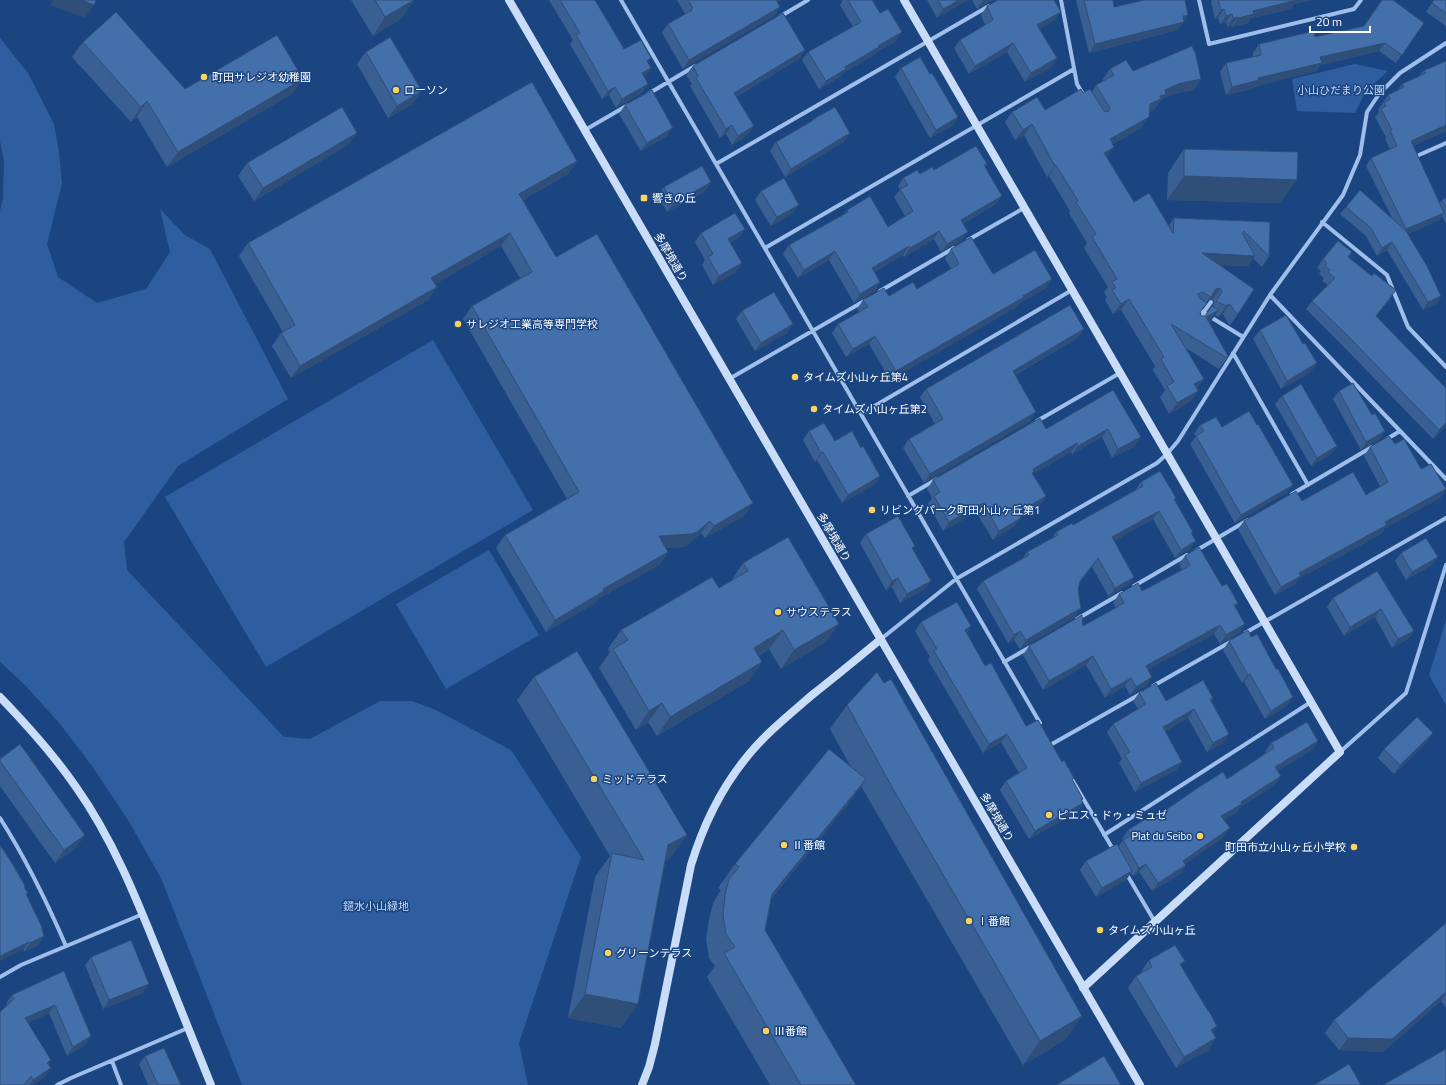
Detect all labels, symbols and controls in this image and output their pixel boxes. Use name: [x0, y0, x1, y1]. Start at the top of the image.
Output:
scale bar: [1310, 8, 1370, 34]
text: 20 m: [1316, 12, 1342, 31]
place label: 町田サレジオ幼稚園: [212, 69, 311, 85]
marker: 町田サレジオ幼稚園: [199, 72, 209, 82]
place label: ローソン: [404, 82, 448, 98]
park label: 小山ひだまり公園: [1297, 82, 1385, 98]
marker: ローソン: [391, 85, 401, 95]
place label: 響きの丘: [652, 190, 696, 206]
marker: 響きの丘: [639, 193, 649, 203]
street label: 多摩境通り: [650, 229, 692, 285]
place label: サレジオ工業高等専門学校: [466, 316, 598, 332]
marker: サレジオ工業高等専門学校: [453, 319, 463, 329]
place label: タイムズ小山ヶ丘第4: [803, 369, 908, 385]
marker: タイムズ小山ヶ丘第4: [790, 372, 800, 382]
place label: タイムズ小山ヶ丘第2: [822, 401, 927, 417]
marker: タイムズ小山ヶ丘第2: [809, 404, 819, 414]
place label: リビングパーク町田小山ヶ丘第1: [880, 502, 1040, 518]
marker: リビングパーク町田小山ヶ丘第1: [867, 505, 877, 515]
street label: 多摩境通り: [813, 509, 855, 565]
place label: サウステラス: [786, 604, 852, 620]
marker: サウステラス: [773, 607, 783, 617]
place label: ミッドテラス: [602, 771, 668, 787]
marker: ミッドテラス: [589, 774, 599, 784]
street label: 多摩境通り: [976, 789, 1018, 845]
place label: ピエス・ドゥ・ミュゼ: [1057, 807, 1167, 823]
marker: ピエス・ドゥ・ミュゼ: [1044, 810, 1054, 820]
place label: Plat du Seibo: [1132, 828, 1192, 844]
marker: Plat du Seibo: [1195, 831, 1205, 841]
place label: Ⅱ番館: [792, 837, 825, 853]
place label: 町田市立小山ヶ丘小学校: [1225, 839, 1346, 855]
marker: Ⅱ番館: [779, 840, 789, 850]
marker: 町田市立小山ヶ丘小学校: [1349, 842, 1359, 852]
park label: 鑓水小山緑地: [343, 898, 409, 914]
place label: Ⅰ番館: [977, 913, 1010, 929]
marker: Ⅰ番館: [964, 916, 974, 926]
place label: タイムズ小山ヶ丘: [1108, 922, 1196, 938]
marker: タイムズ小山ヶ丘: [1095, 925, 1105, 935]
place label: グリーンテラス: [616, 945, 692, 961]
marker: グリーンテラス: [603, 948, 613, 958]
place label: Ⅲ番館: [774, 1023, 807, 1039]
marker: Ⅲ番館: [761, 1026, 771, 1036]

